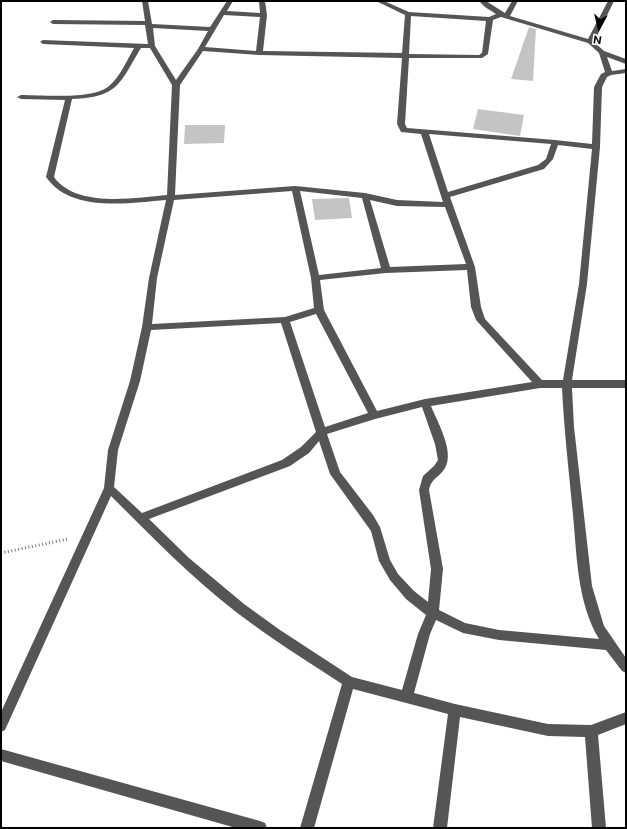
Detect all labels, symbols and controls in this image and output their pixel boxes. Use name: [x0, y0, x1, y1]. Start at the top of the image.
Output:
north arrow: [579, 8, 619, 48]
text: N: [592, 33, 602, 46]

